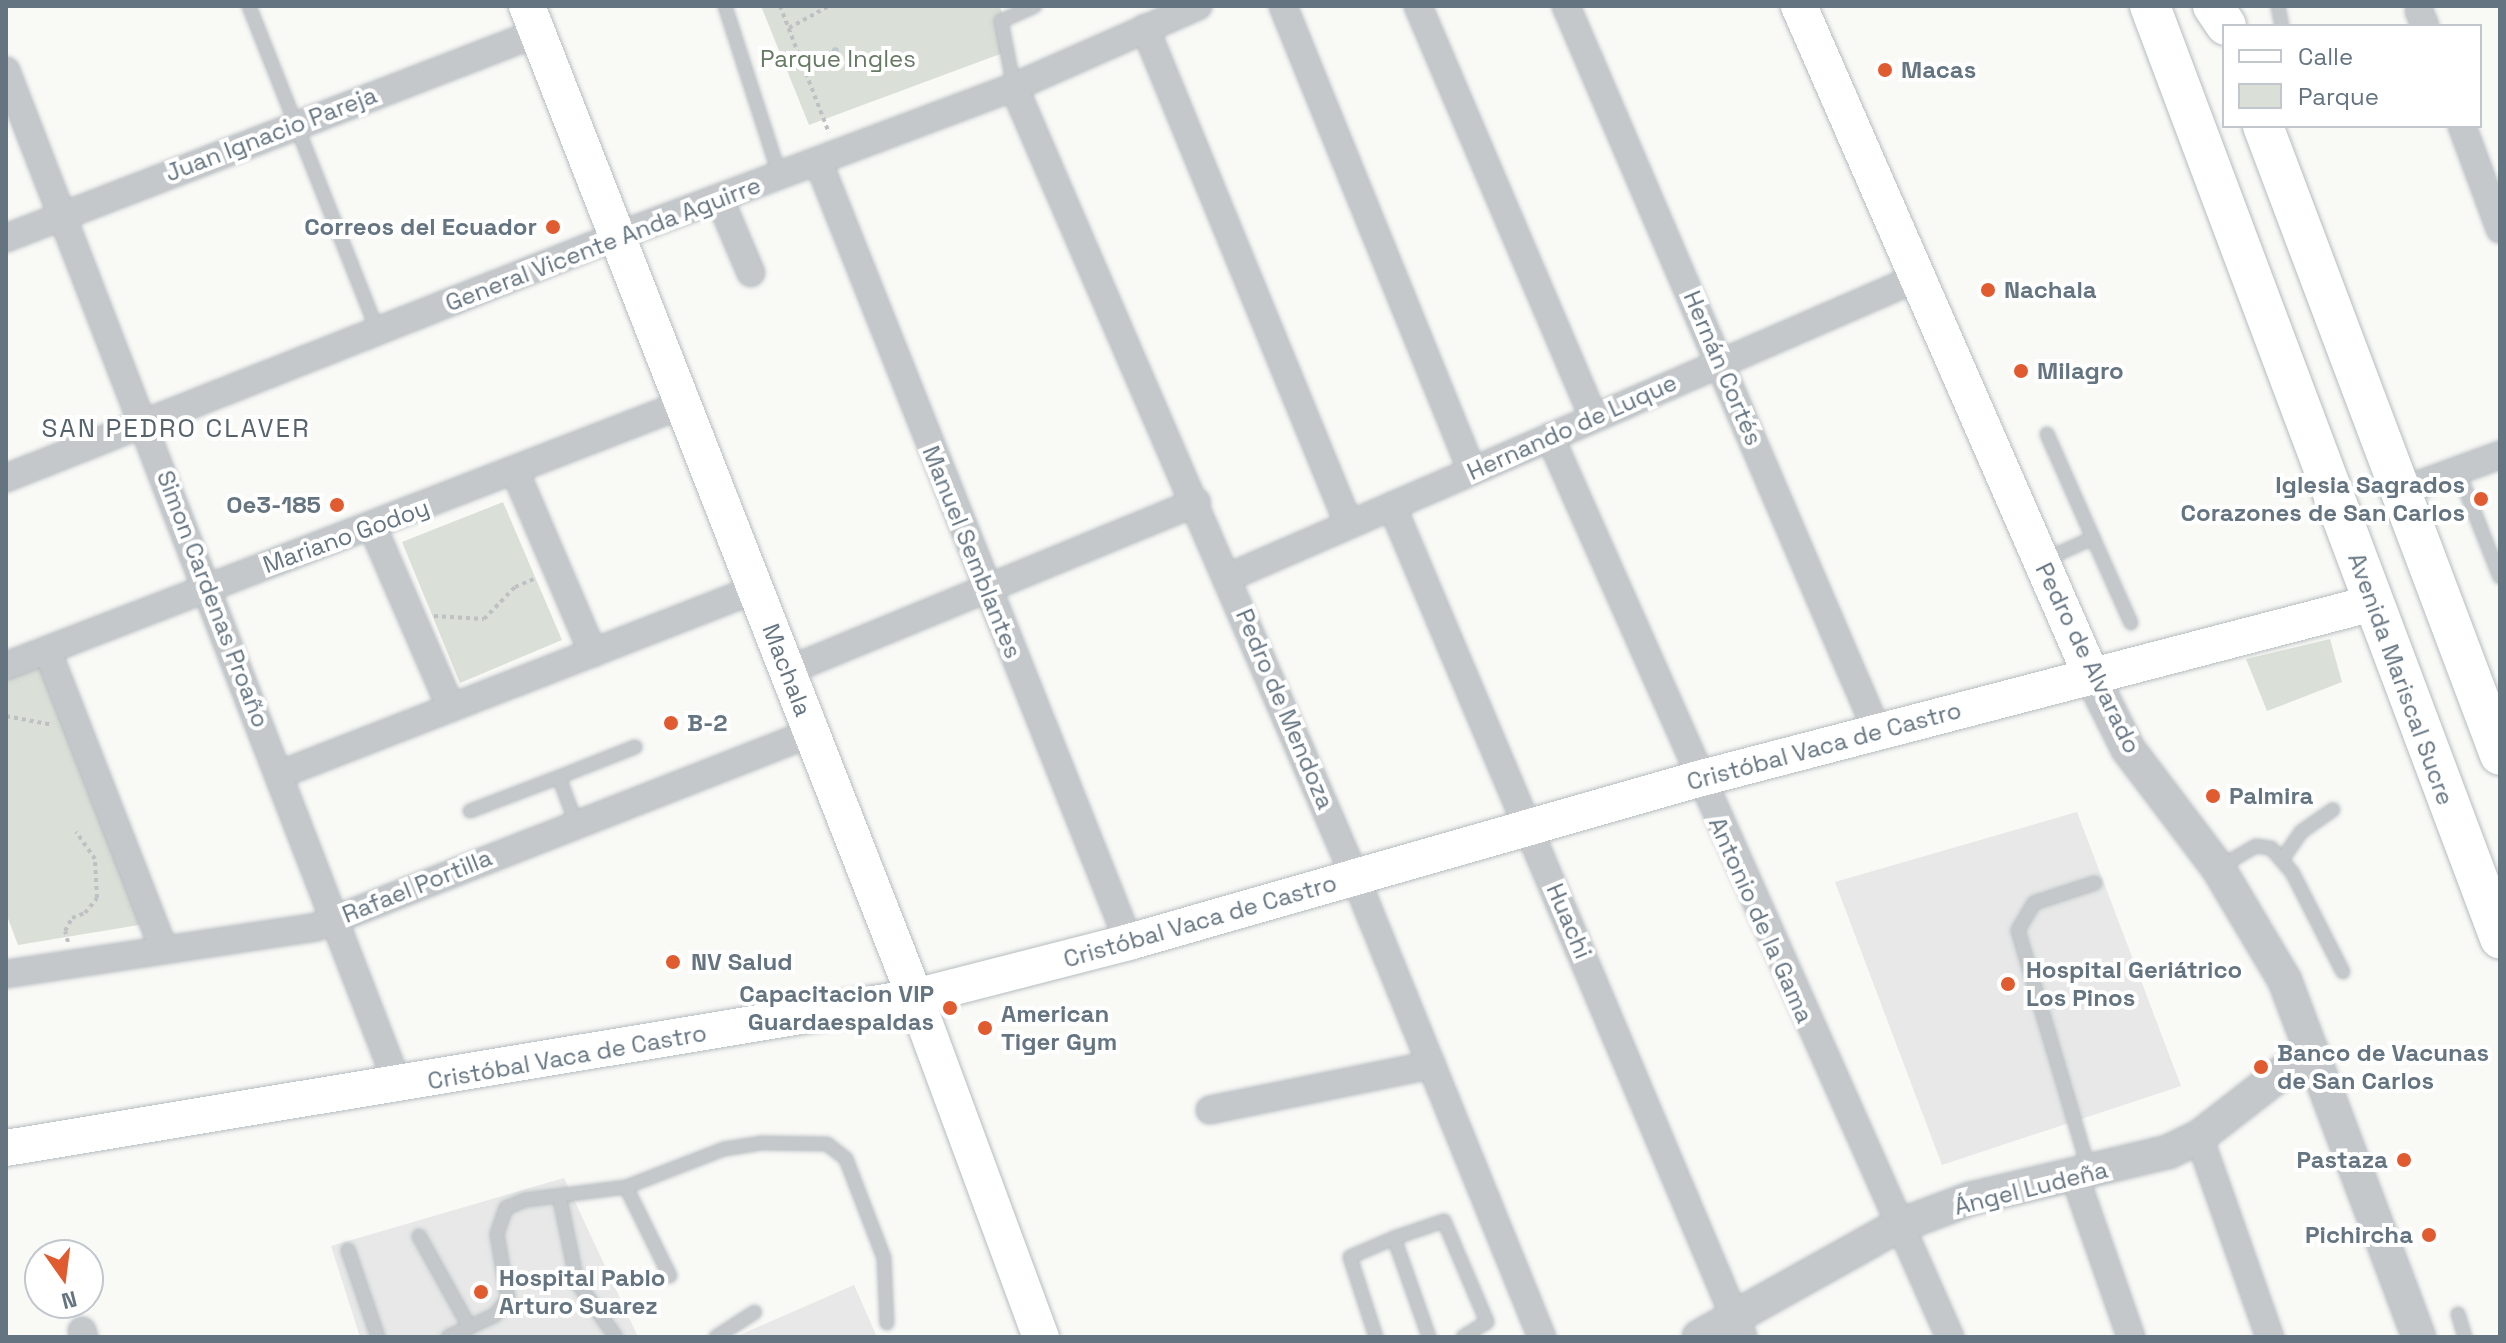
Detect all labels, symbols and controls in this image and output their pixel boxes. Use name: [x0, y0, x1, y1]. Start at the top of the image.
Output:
legend: [2222, 24, 2482, 128]
text: Calle: [2298, 41, 2353, 72]
park label: Parque Ingles: [760, 45, 916, 73]
place label: Macas: [1901, 56, 1976, 84]
marker: Macas: [1876, 61, 1894, 79]
street label: Juan Ignacio Pareja: [161, 80, 381, 188]
text: Parque: [2298, 81, 2379, 112]
street label: General Vicente Anda Aguirre: [441, 170, 765, 318]
place label: Correos del Ecuador: [304, 213, 537, 241]
marker: Correos del Ecuador: [544, 218, 562, 236]
place label: Nachala: [2004, 276, 2097, 304]
marker: Nachala: [1979, 281, 1997, 299]
street label: Hernán Cortés: [1677, 286, 1769, 450]
place label: Milagro: [2037, 357, 2124, 385]
marker: Milagro: [2012, 362, 2030, 380]
street label: Hernando de Luque: [1463, 368, 1681, 486]
district label: SAN PEDRO CLAVER: [41, 413, 311, 445]
street label: Manuel Semblantes: [916, 442, 1028, 662]
street label: Simon Cardenas Proaño: [151, 466, 275, 732]
place label: Iglesia Sagrados Corazones de San Carlos: [2181, 471, 2465, 527]
marker: Iglesia Sagrados Corazones de San Carlos: [2472, 490, 2490, 508]
place label: Oe3-185: [226, 491, 321, 519]
street label: Mariano Godoy: [259, 493, 433, 579]
marker: Oe3-185: [328, 496, 346, 514]
street label: Avenida Mariscal Sucre: [2342, 549, 2460, 809]
street label: Pedro de Alvarado: [2029, 558, 2147, 758]
street label: Pedro de Mendoza: [1230, 604, 1340, 814]
street label: Machala: [756, 620, 818, 720]
street label: Cristóbal Vaca de Castro: [1684, 695, 1964, 797]
place label: B-2: [687, 709, 728, 737]
marker: B-2: [662, 714, 680, 732]
place label: Palmira: [2229, 782, 2313, 810]
marker: Palmira: [2204, 787, 2222, 805]
street label: Antonio de la Gama: [1703, 813, 1819, 1027]
street label: Rafael Portilla: [338, 843, 496, 929]
street label: Cristóbal Vaca de Castro: [1060, 868, 1340, 974]
street label: Huachi: [1540, 879, 1598, 963]
place label: NV Salud: [691, 948, 793, 976]
marker: NV Salud: [662, 951, 684, 973]
place label: Hospital Geriátrico Los Pinos: [2026, 956, 2242, 1012]
marker: Hospital Geriátrico Los Pinos: [1997, 973, 2019, 995]
place label: Capacitacion VIP Guardaespaldas: [739, 980, 934, 1036]
marker: Capacitacion VIP Guardaespaldas: [941, 999, 959, 1017]
place label: American Tiger Gym: [1001, 1000, 1117, 1056]
street label: Cristóbal Vaca de Castro: [425, 1018, 709, 1096]
marker: American Tiger Gym: [976, 1019, 994, 1037]
place label: Banco de Vacunas de San Carlos: [2277, 1039, 2489, 1095]
marker: Banco de Vacunas de San Carlos: [2252, 1058, 2270, 1076]
place label: Pastaza: [2297, 1146, 2388, 1174]
marker: Pastaza: [2395, 1151, 2413, 1169]
street label: Ángel Ludeña: [1951, 1155, 2111, 1221]
place label: Pichircha: [2305, 1221, 2413, 1249]
marker: Pichircha: [2420, 1226, 2438, 1244]
north arrow: [24, 1239, 104, 1319]
place label: Hospital Pablo Arturo Suarez: [499, 1264, 666, 1320]
marker: Hospital Pablo Arturo Suarez: [470, 1281, 492, 1303]
text: N: [59, 1285, 80, 1316]

